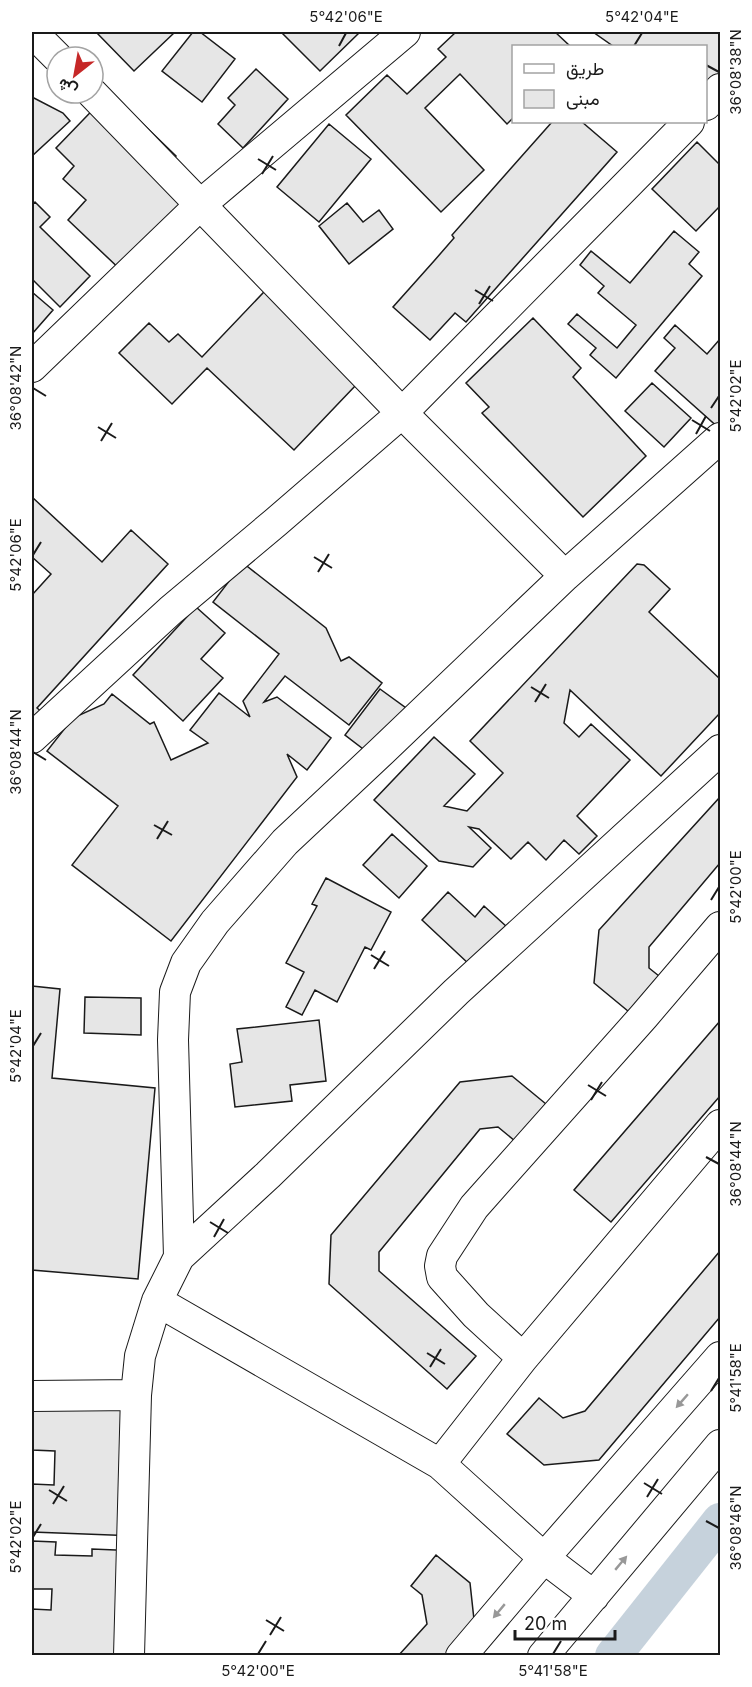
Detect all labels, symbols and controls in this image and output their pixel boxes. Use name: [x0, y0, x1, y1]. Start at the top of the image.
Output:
text: 5°42'06"E: [309, 7, 383, 26]
text: 5°42'04"E: [605, 7, 679, 26]
text: 36°08'38"N: [726, 29, 745, 115]
north arrow: [45, 45, 105, 105]
legend: [512, 45, 707, 123]
text: طريق: [566, 58, 604, 80]
text: ش: [54, 74, 81, 101]
text: مبنى: [566, 88, 600, 110]
text: 36°08'42"N: [6, 346, 25, 430]
text: 5°42'02"E: [726, 359, 745, 433]
text: 5°42'06"E: [6, 518, 25, 592]
text: 36°08'44"N: [6, 709, 25, 795]
text: 5°42'00"E: [726, 850, 745, 924]
text: 5°42'04"E: [6, 1009, 25, 1083]
text: 36°08'44"N: [726, 1121, 745, 1207]
text: 5°41'58"E: [726, 1343, 745, 1413]
one-way arrow: [676, 1393, 689, 1408]
text: 36°08'46"N: [726, 1486, 745, 1570]
text: 5°42'02"E: [6, 1500, 25, 1574]
one-way arrow: [615, 1555, 628, 1571]
one-way arrow: [492, 1603, 505, 1619]
scale bar: [515, 1603, 616, 1641]
text: 20 m: [524, 1613, 567, 1634]
text: 5°42'00"E: [221, 1661, 295, 1680]
text: 5°41'58"E: [518, 1661, 588, 1680]

